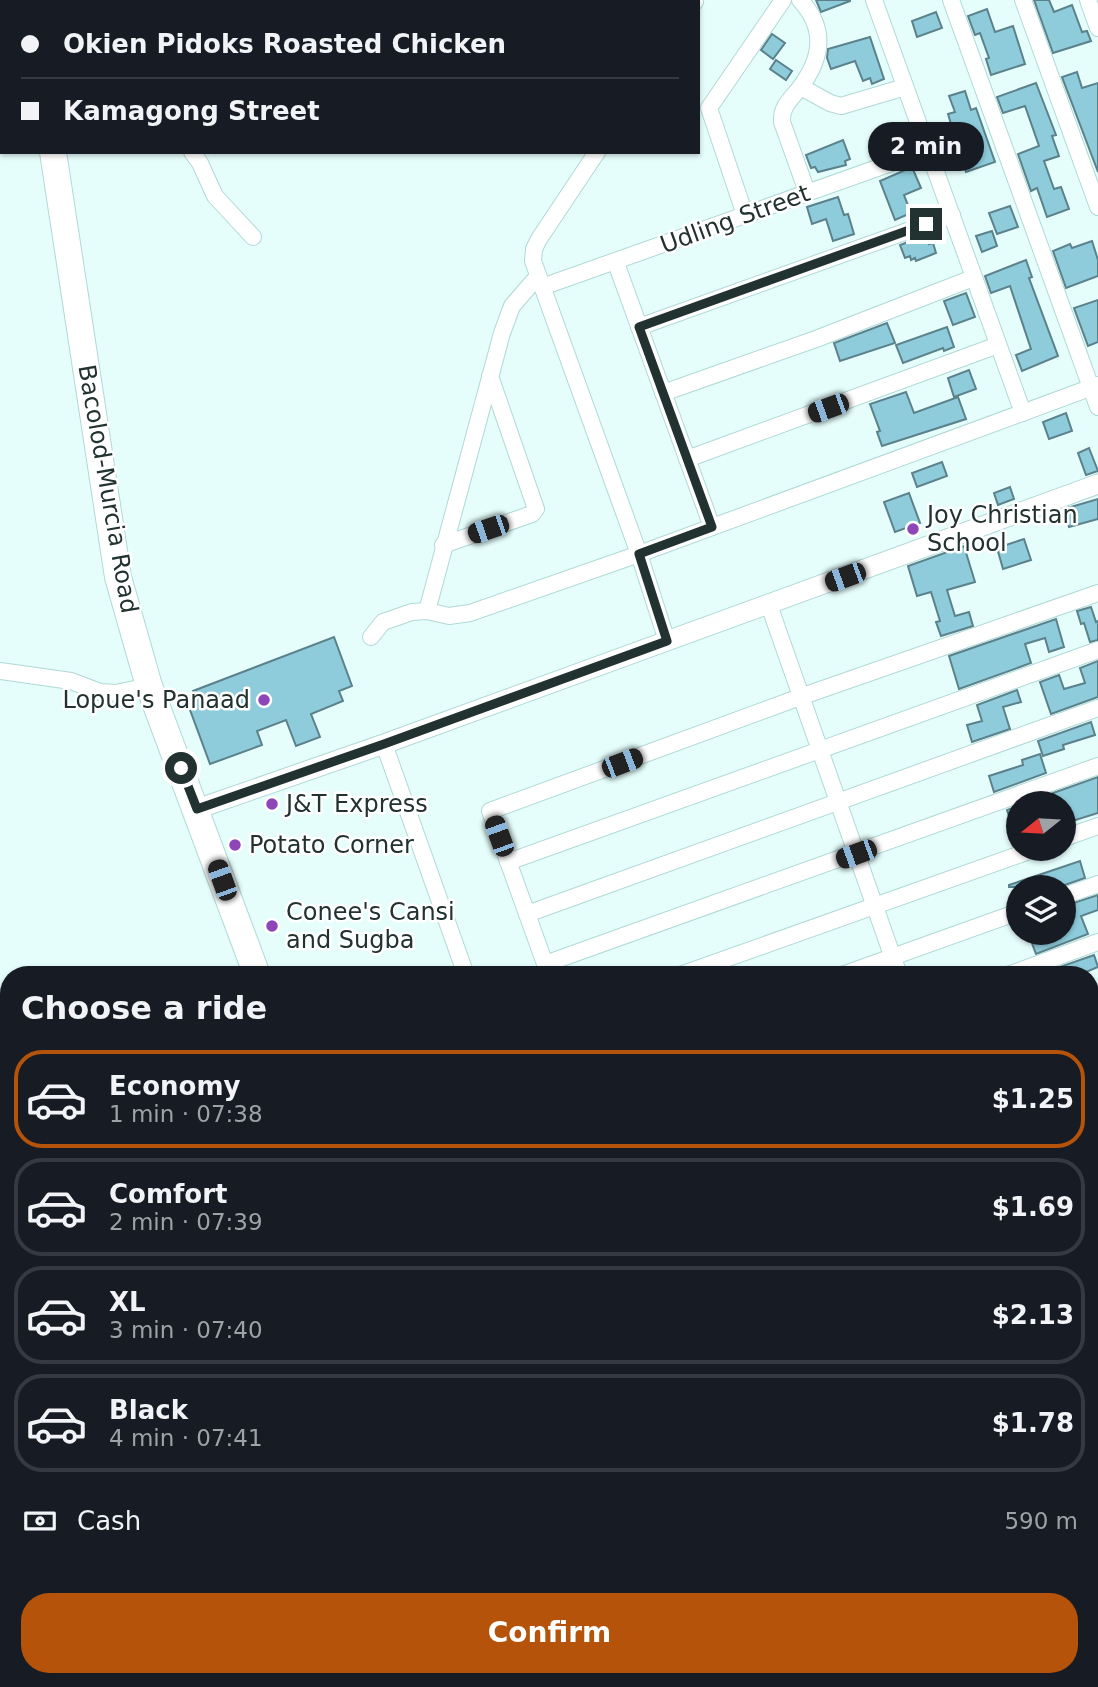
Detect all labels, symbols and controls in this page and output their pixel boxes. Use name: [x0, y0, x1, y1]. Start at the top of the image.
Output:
text: Okien Pidoks Roasted Chicken: [63, 29, 506, 59]
text: Kamagong Street: [63, 96, 320, 126]
callout: 2 min: [868, 122, 984, 172]
text: 2 min: [890, 133, 962, 159]
street label: Udling Street: [656, 179, 814, 259]
route end: [910, 208, 942, 240]
street label: Bacolod-Murcia Road: [72, 362, 144, 616]
car: [805, 391, 852, 425]
place label: Joy Christian School: [925, 501, 1078, 557]
car: [465, 512, 512, 546]
marker: Joy Christian School: [905, 521, 921, 537]
car: [822, 560, 869, 594]
place label: Lopue's Panaad: [62, 686, 250, 714]
marker: Lopue's Panaad: [256, 692, 272, 708]
car: [599, 746, 646, 780]
route start: [165, 752, 197, 784]
place label: J&T Express: [284, 790, 428, 818]
north arrow: [1006, 791, 1076, 861]
map controls: [1006, 791, 1076, 945]
marker: J&T Express: [264, 796, 280, 812]
car: [482, 813, 517, 859]
place label: Potato Corner: [249, 831, 414, 859]
marker: Potato Corner: [227, 837, 243, 853]
car: [833, 837, 880, 871]
car: [205, 857, 240, 903]
button: layers: [1006, 875, 1076, 945]
place label: Conee's Cansi and Sugba: [286, 898, 455, 954]
marker: Conee's Cansi and Sugba: [264, 918, 280, 934]
text: Choose a ride: [21, 989, 267, 1027]
icon: car: [25, 1068, 88, 1131]
text: Economy: [109, 1071, 240, 1101]
text: $1.25: [992, 1084, 1074, 1114]
text: 1 min · 07:38: [109, 1101, 263, 1127]
icon: car: [25, 1176, 88, 1239]
text: Comfort: [109, 1179, 227, 1209]
text: $1.69: [992, 1192, 1074, 1222]
text: 2 min · 07:39: [109, 1209, 263, 1235]
icon: car: [25, 1284, 88, 1347]
text: XL: [109, 1287, 146, 1317]
text: $2.13: [992, 1300, 1074, 1330]
text: 3 min · 07:40: [109, 1317, 263, 1343]
icon: car: [25, 1392, 88, 1455]
text: Black: [109, 1395, 188, 1425]
text: $1.78: [992, 1408, 1074, 1438]
text: 4 min · 07:41: [109, 1425, 263, 1451]
icon: cash: [21, 1502, 59, 1540]
text: Cash: [77, 1506, 141, 1536]
text: 590 m: [1004, 1508, 1078, 1534]
button: Confirm: [21, 1593, 1078, 1673]

